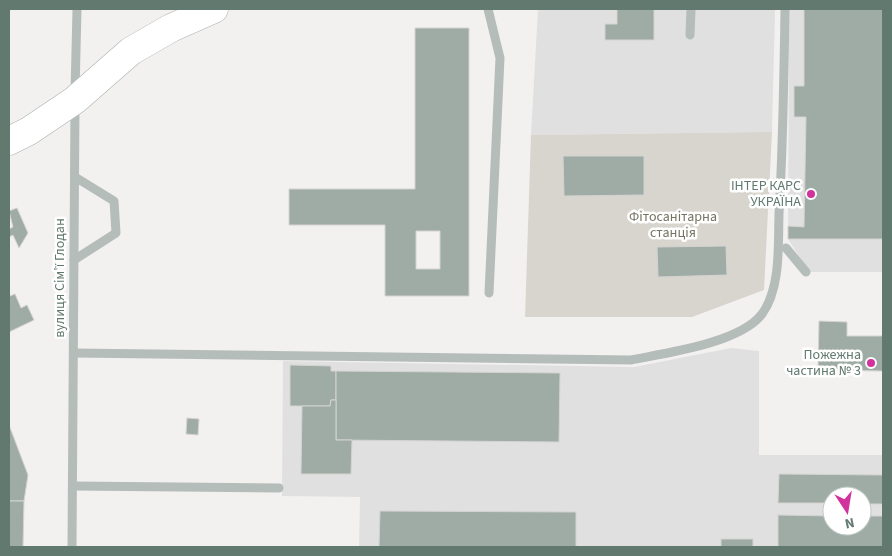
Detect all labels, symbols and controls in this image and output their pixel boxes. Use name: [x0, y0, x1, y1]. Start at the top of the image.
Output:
place label: ІНТЕР КАРС УКРАЇНА: [731, 176, 801, 212]
marker: ІНТЕР КАРС УКРАЇНА: [805, 188, 817, 200]
park label: Фітосанітарна станція: [629, 207, 717, 243]
street label: вулиця Сім'ї Глодан: [50, 218, 70, 338]
place label: Пожежна частина № 3: [786, 345, 861, 381]
marker: Пожежна частина № 3: [865, 357, 877, 369]
north arrow: [822, 486, 872, 536]
text: N: [843, 512, 856, 533]

